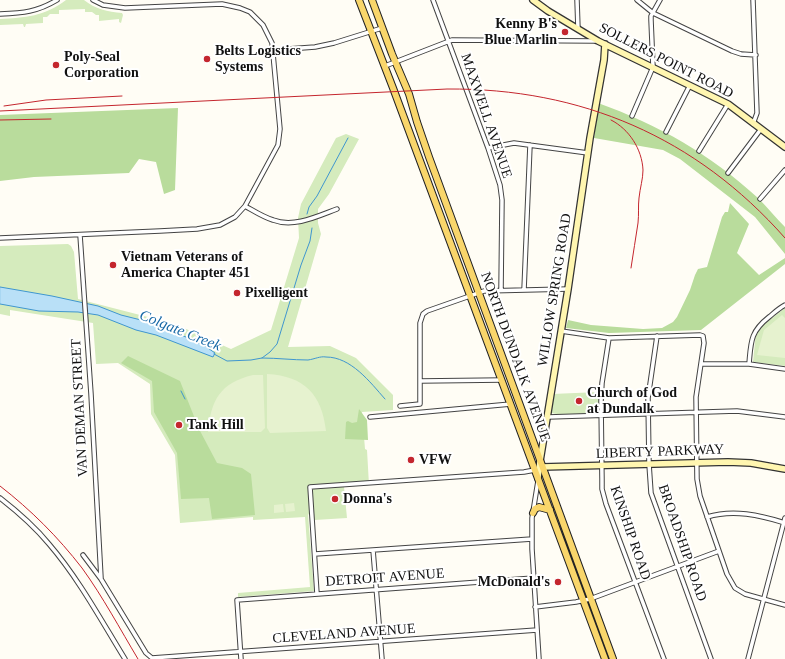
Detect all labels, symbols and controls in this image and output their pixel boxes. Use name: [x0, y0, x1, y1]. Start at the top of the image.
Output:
place label: Kenny B's Blue Marlin: [484, 16, 557, 48]
street label: SOLLERS POINT ROAD: [596, 20, 736, 102]
marker: Kenny B's Blue Marlin: [560, 27, 570, 37]
place label: Belts Logistics Systems: [215, 43, 301, 76]
place label: Poly-Seal Corporation: [64, 49, 139, 82]
street label: MAXWELL AVENUE: [457, 51, 515, 181]
marker: Belts Logistics Systems: [202, 54, 212, 64]
marker: Poly-Seal Corporation: [51, 60, 61, 70]
street label: WILLOW SPRING ROAD: [535, 212, 575, 368]
place label: Vietnam Veterans of America Chapter 451: [121, 249, 250, 282]
marker: Vietnam Veterans of America Chapter 451: [108, 260, 118, 270]
street label: NORTH DUNDALK AVENUE: [476, 270, 554, 444]
place label: Pixelligent: [245, 285, 308, 301]
marker: Pixelligent: [232, 288, 242, 298]
water label: Colgate Creek: [137, 306, 223, 356]
street label: VAN DEMAN STREET: [68, 339, 92, 477]
place label: Church of God at Dundalk: [587, 385, 677, 418]
marker: Church of God at Dundalk: [574, 396, 584, 406]
place label: Tank Hill: [187, 417, 244, 433]
marker: Tank Hill: [174, 420, 184, 430]
street label: LIBERTY PARKWAY: [596, 441, 724, 463]
place label: VFW: [419, 452, 452, 468]
marker: VFW: [406, 455, 416, 465]
street label: BROADSHIP ROAD: [654, 482, 710, 604]
street label: KINSHIP ROAD: [606, 484, 654, 582]
place label: Donna's: [343, 491, 392, 507]
marker: Donna's: [330, 494, 340, 504]
street label: DETROIT AVENUE: [325, 565, 445, 591]
place label: McDonald's: [478, 574, 550, 590]
marker: McDonald's: [553, 577, 563, 587]
street label: CLEVELAND AVENUE: [272, 621, 416, 647]

